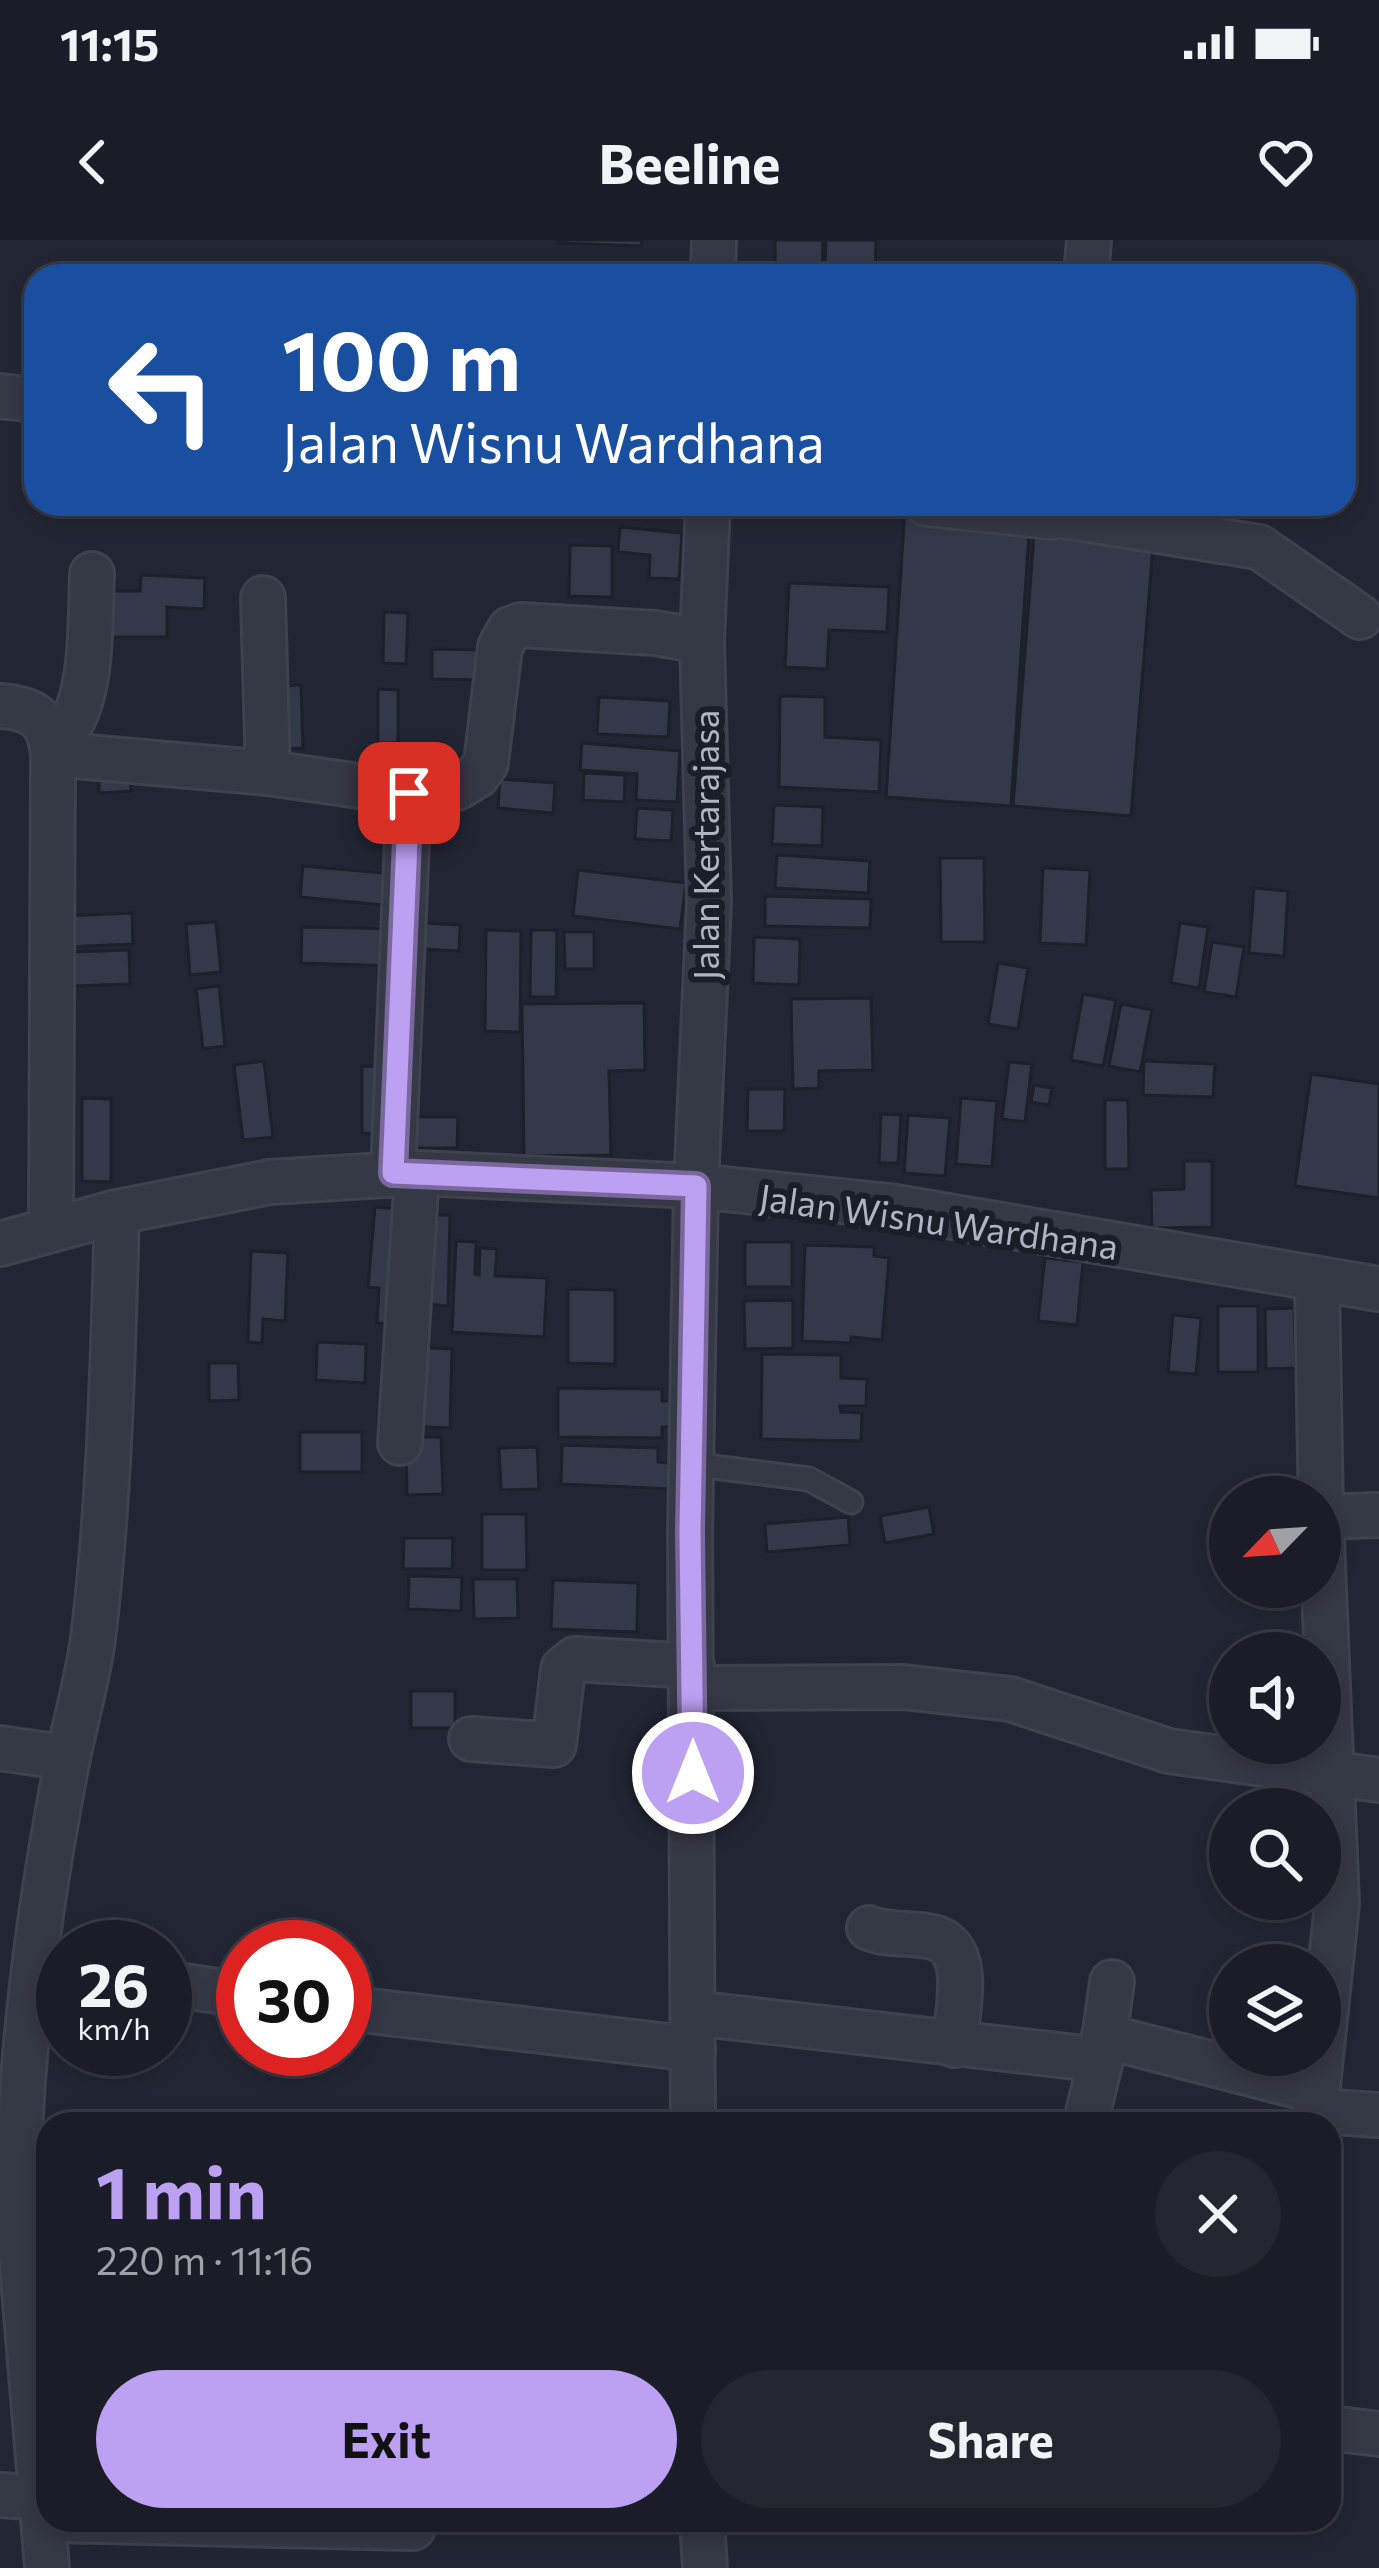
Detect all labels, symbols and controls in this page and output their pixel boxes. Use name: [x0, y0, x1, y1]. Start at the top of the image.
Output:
text: 11:15: [60, 15, 159, 70]
icon: back: [60, 129, 126, 195]
text: Beeline: [598, 129, 781, 195]
icon: heart: [1253, 129, 1319, 195]
text: 100 m: [282, 306, 521, 408]
icon: left: [84, 312, 240, 468]
text: Jalan Wisnu Wardhana: [282, 408, 825, 474]
street label: Jalan Kertarajasa: [682, 710, 726, 980]
pin: [358, 742, 460, 844]
icon: arrive: [376, 760, 442, 826]
street label: Jalan Wisnu Wardhana: [757, 1173, 1121, 1267]
north arrow: [1209, 1476, 1341, 1608]
map controls: [1209, 1476, 1341, 2076]
button: sound: [1209, 1632, 1341, 1764]
position arrow: [630, 1710, 756, 1836]
button: search: [1209, 1788, 1341, 1920]
speed limit sign: 30: [216, 1920, 372, 2076]
button: layers: [1209, 1944, 1341, 2076]
text: 26: [79, 1946, 149, 2019]
text: km/h: [78, 2009, 150, 2046]
text: 1 min: [96, 2146, 267, 2234]
button: close: [1155, 2151, 1281, 2277]
text: 220 m · 11:16: [96, 2235, 313, 2283]
button: Exit: [96, 2370, 677, 2508]
button: Share: [701, 2370, 1281, 2508]

